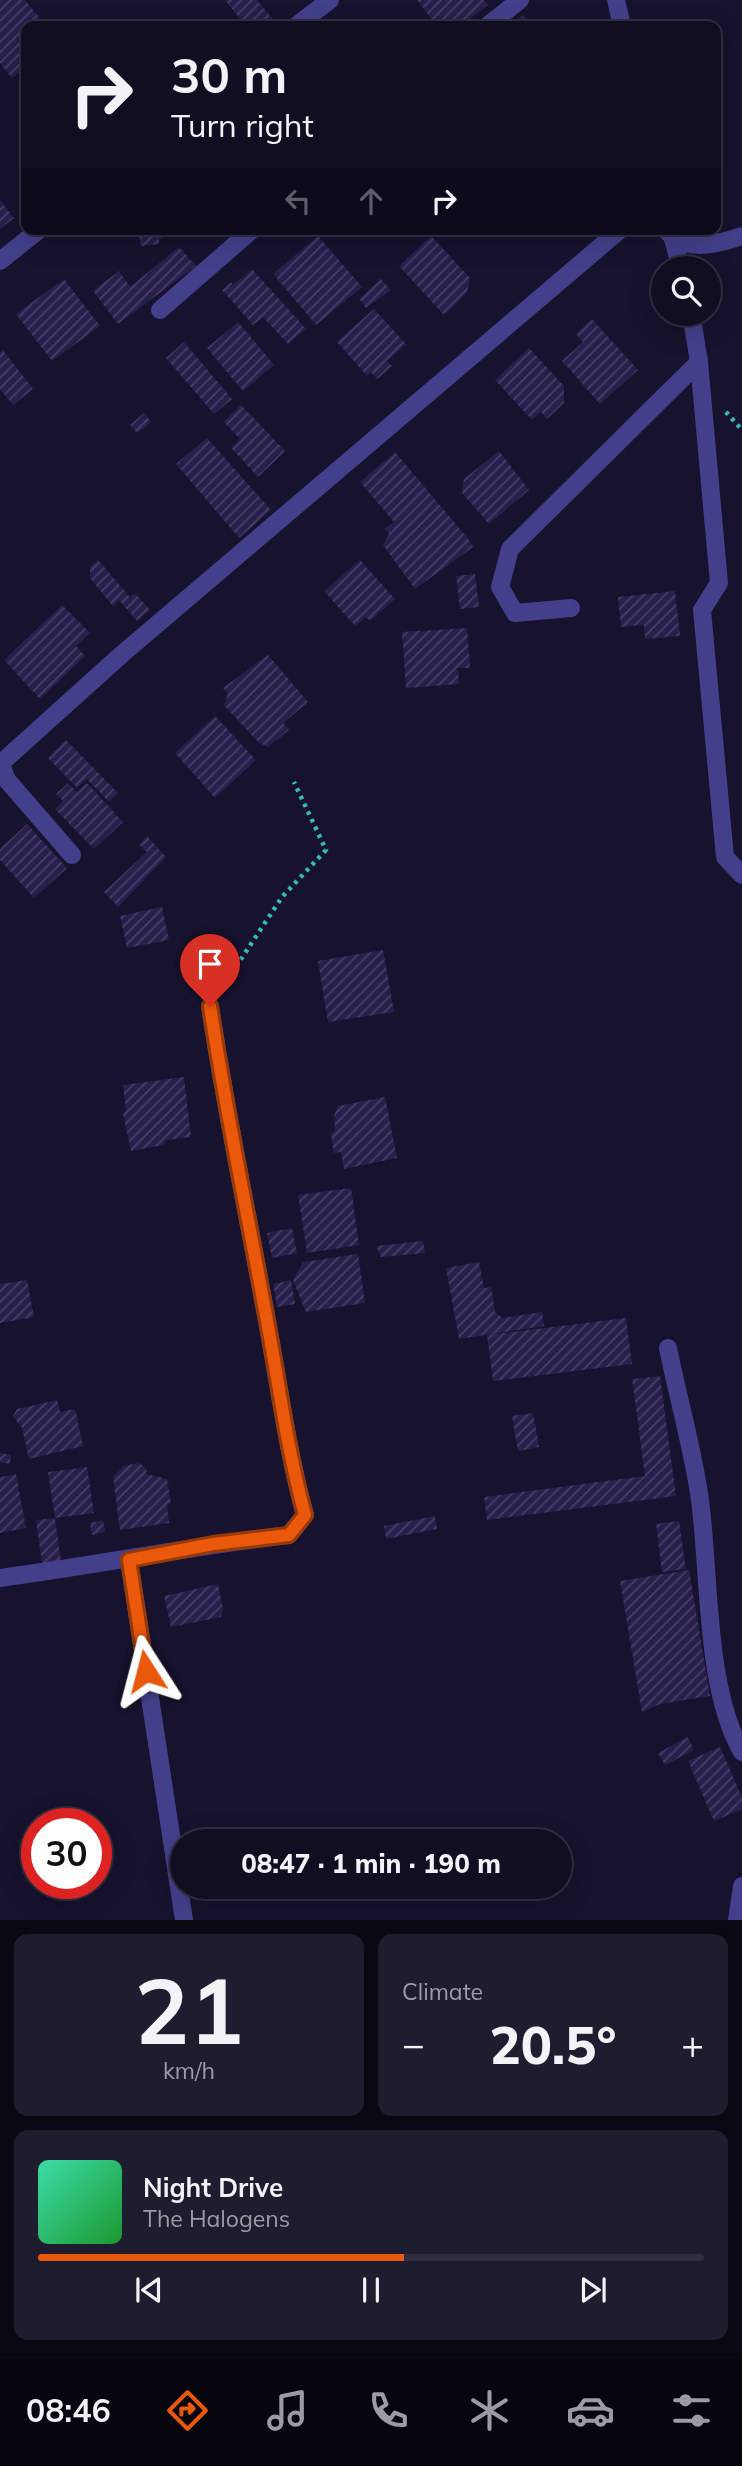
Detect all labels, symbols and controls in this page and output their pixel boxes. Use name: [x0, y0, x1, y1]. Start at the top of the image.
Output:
text: 30 m: [171, 44, 287, 105]
icon: right: [56, 49, 147, 140]
text: Turn right: [171, 105, 314, 145]
icon: left: [279, 182, 317, 220]
icon: ahead: [352, 182, 390, 220]
icon: right: [425, 182, 463, 220]
map controls: [651, 256, 721, 326]
button: search: [651, 256, 721, 326]
pin: [180, 934, 240, 1006]
icon: arrive: [191, 945, 229, 983]
position arrow: [109, 1634, 183, 1708]
speed limit sign: 30: [21, 1808, 112, 1899]
text: 08:47 · 1 min · 190 m: [241, 1847, 501, 1880]
text: 21: [134, 1953, 244, 2067]
text: Climate: [402, 1977, 483, 2006]
text: 20.5°: [489, 2012, 617, 2077]
text: −: [402, 2020, 425, 2068]
text: +: [681, 2020, 704, 2068]
text: km/h: [163, 2056, 215, 2085]
text: Night Drive: [143, 2171, 283, 2204]
text: The Halogens: [143, 2204, 290, 2233]
icon: previous: [130, 2271, 168, 2309]
icon: pause: [352, 2271, 390, 2309]
icon: next: [574, 2271, 612, 2309]
icon: directions: [163, 2386, 212, 2435]
icon: music: [263, 2386, 312, 2435]
icon: phone: [364, 2386, 413, 2435]
icon: climate: [465, 2386, 514, 2435]
icon: car: [566, 2386, 615, 2435]
icon: filters: [667, 2386, 716, 2435]
text: 08:46: [26, 2390, 111, 2430]

